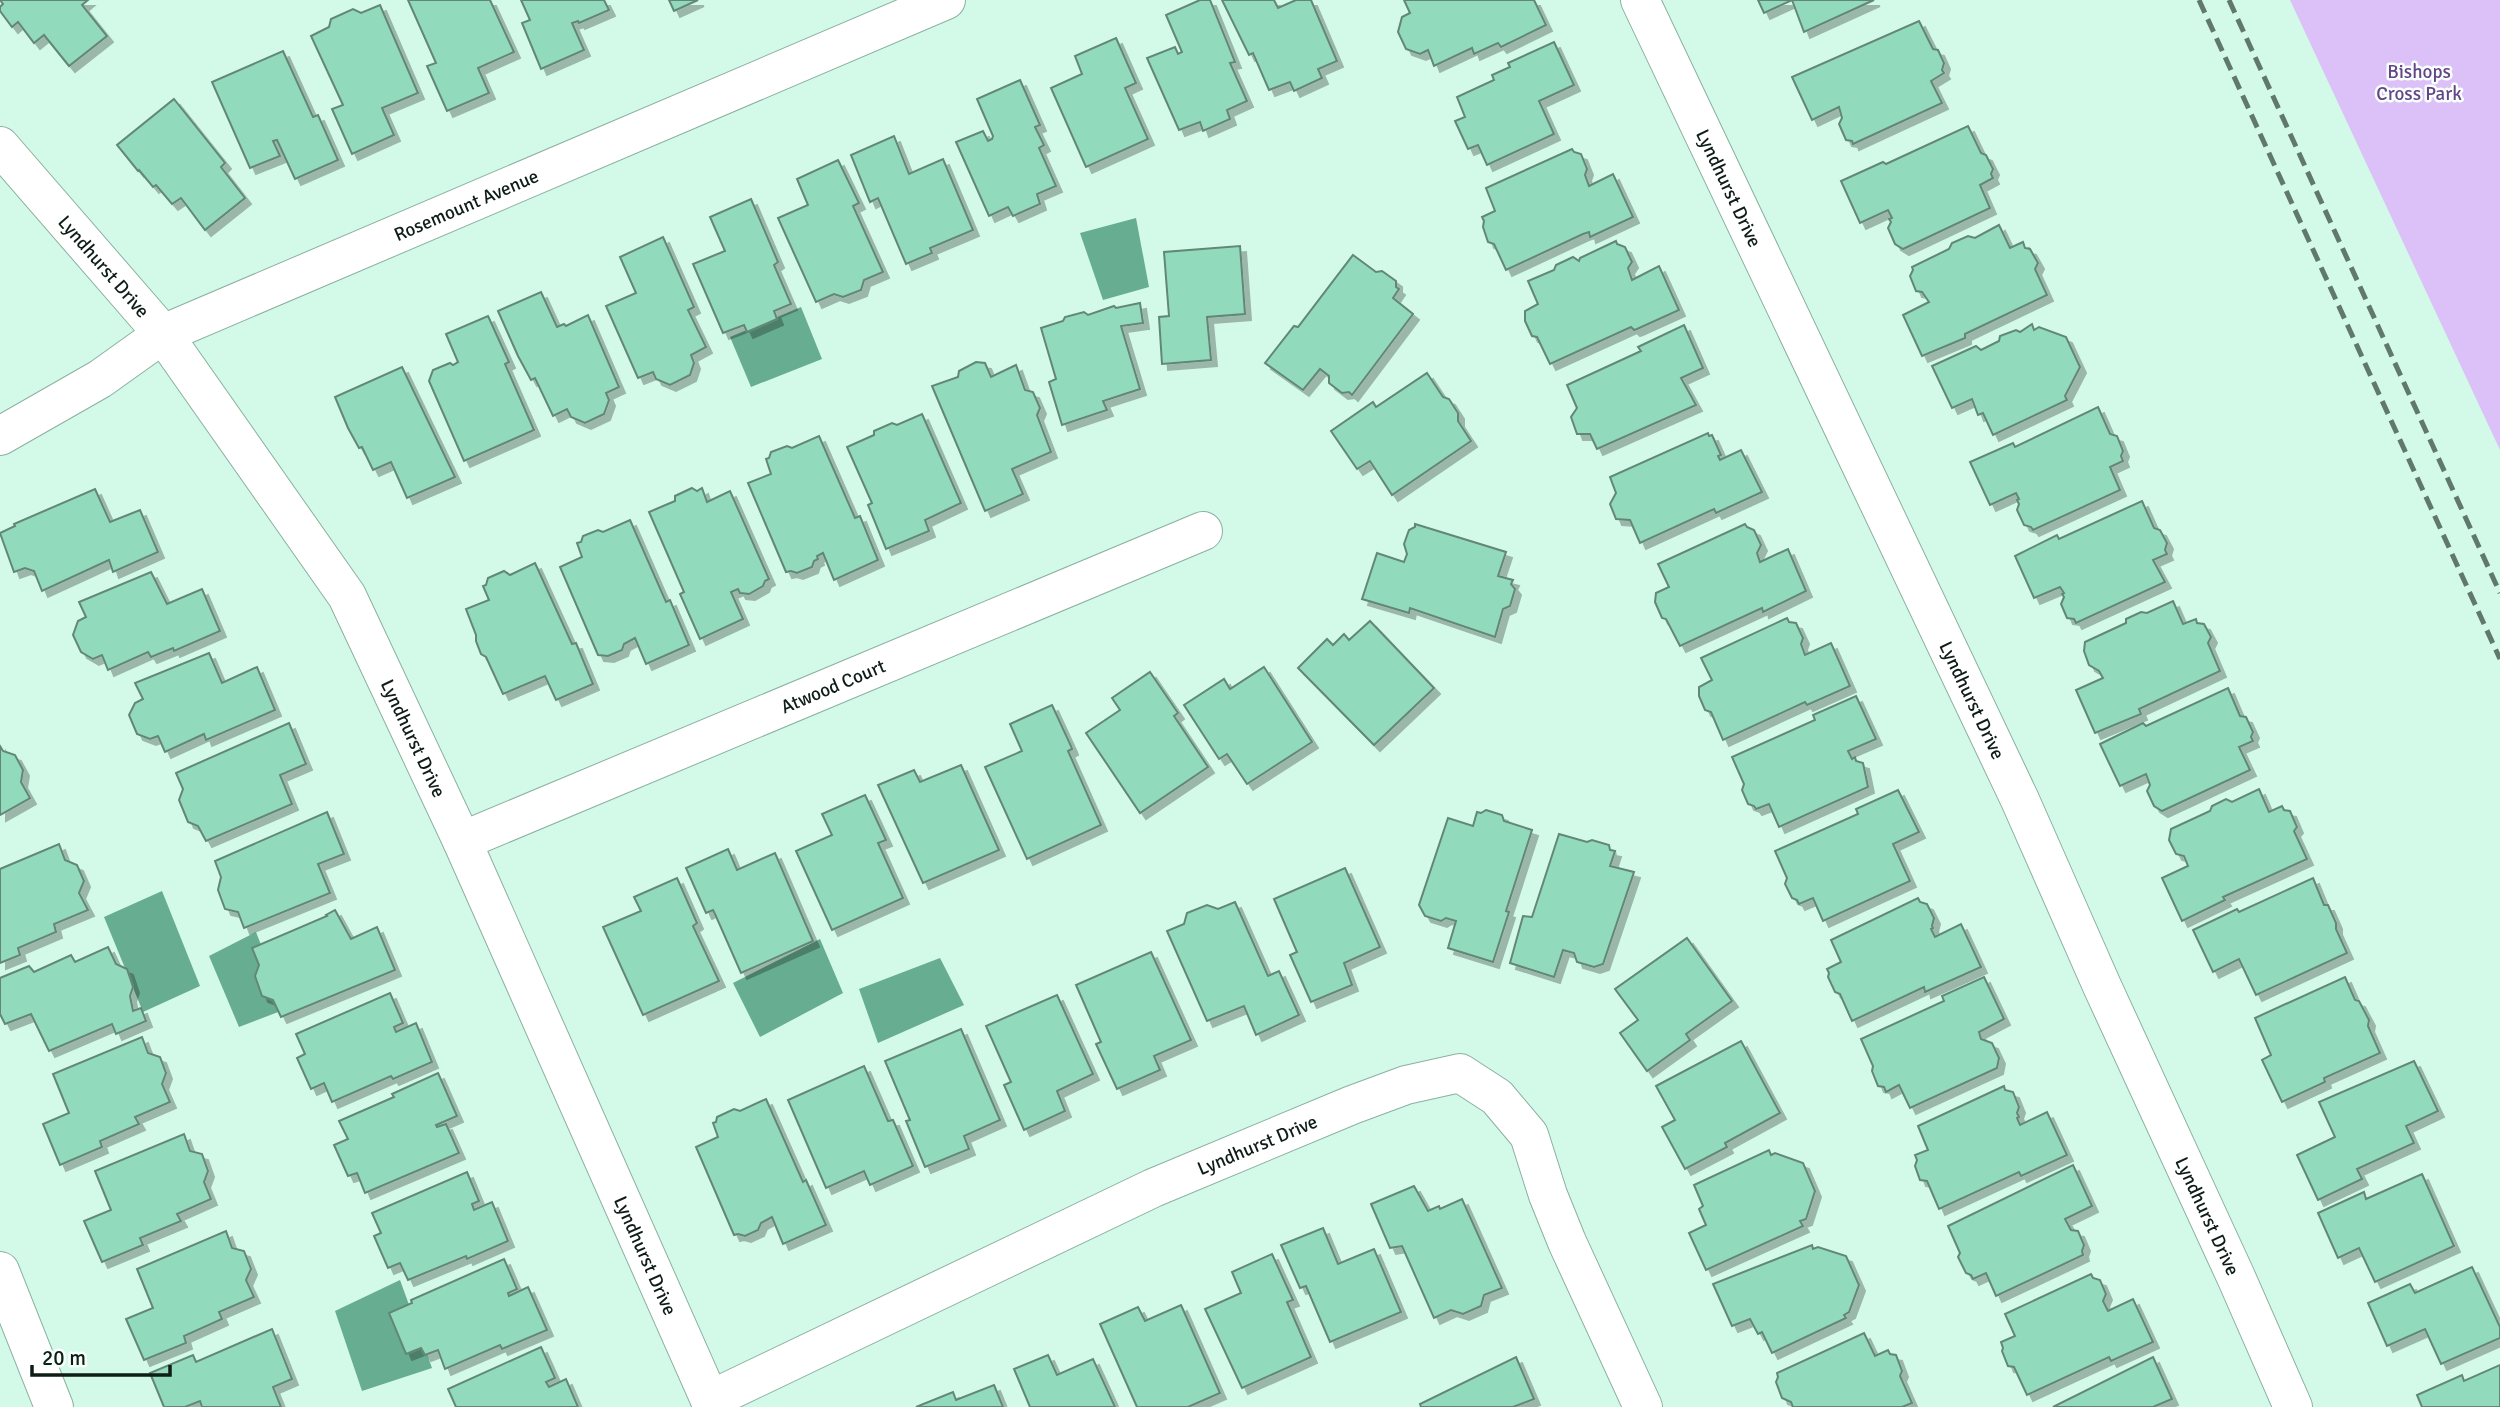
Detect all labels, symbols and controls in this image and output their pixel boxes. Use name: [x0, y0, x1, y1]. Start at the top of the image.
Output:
park label: Bishops Cross Park: [2376, 60, 2462, 106]
street label: Lyndhurst Drive: [1690, 125, 1767, 251]
street label: Rosemount Avenue: [390, 164, 542, 247]
street label: Lyndhurst Drive: [52, 211, 154, 323]
street label: Lyndhurst Drive: [1933, 638, 2010, 763]
street label: Atwood Court: [777, 654, 890, 719]
street label: Lyndhurst Drive: [375, 676, 451, 802]
street label: Lyndhurst Drive: [1194, 1110, 1321, 1181]
street label: Lyndhurst Drive: [2169, 1153, 2245, 1279]
street label: Lyndhurst Drive: [608, 1193, 682, 1319]
scale bar: [32, 1334, 170, 1378]
text: 20 m: [42, 1345, 86, 1371]

